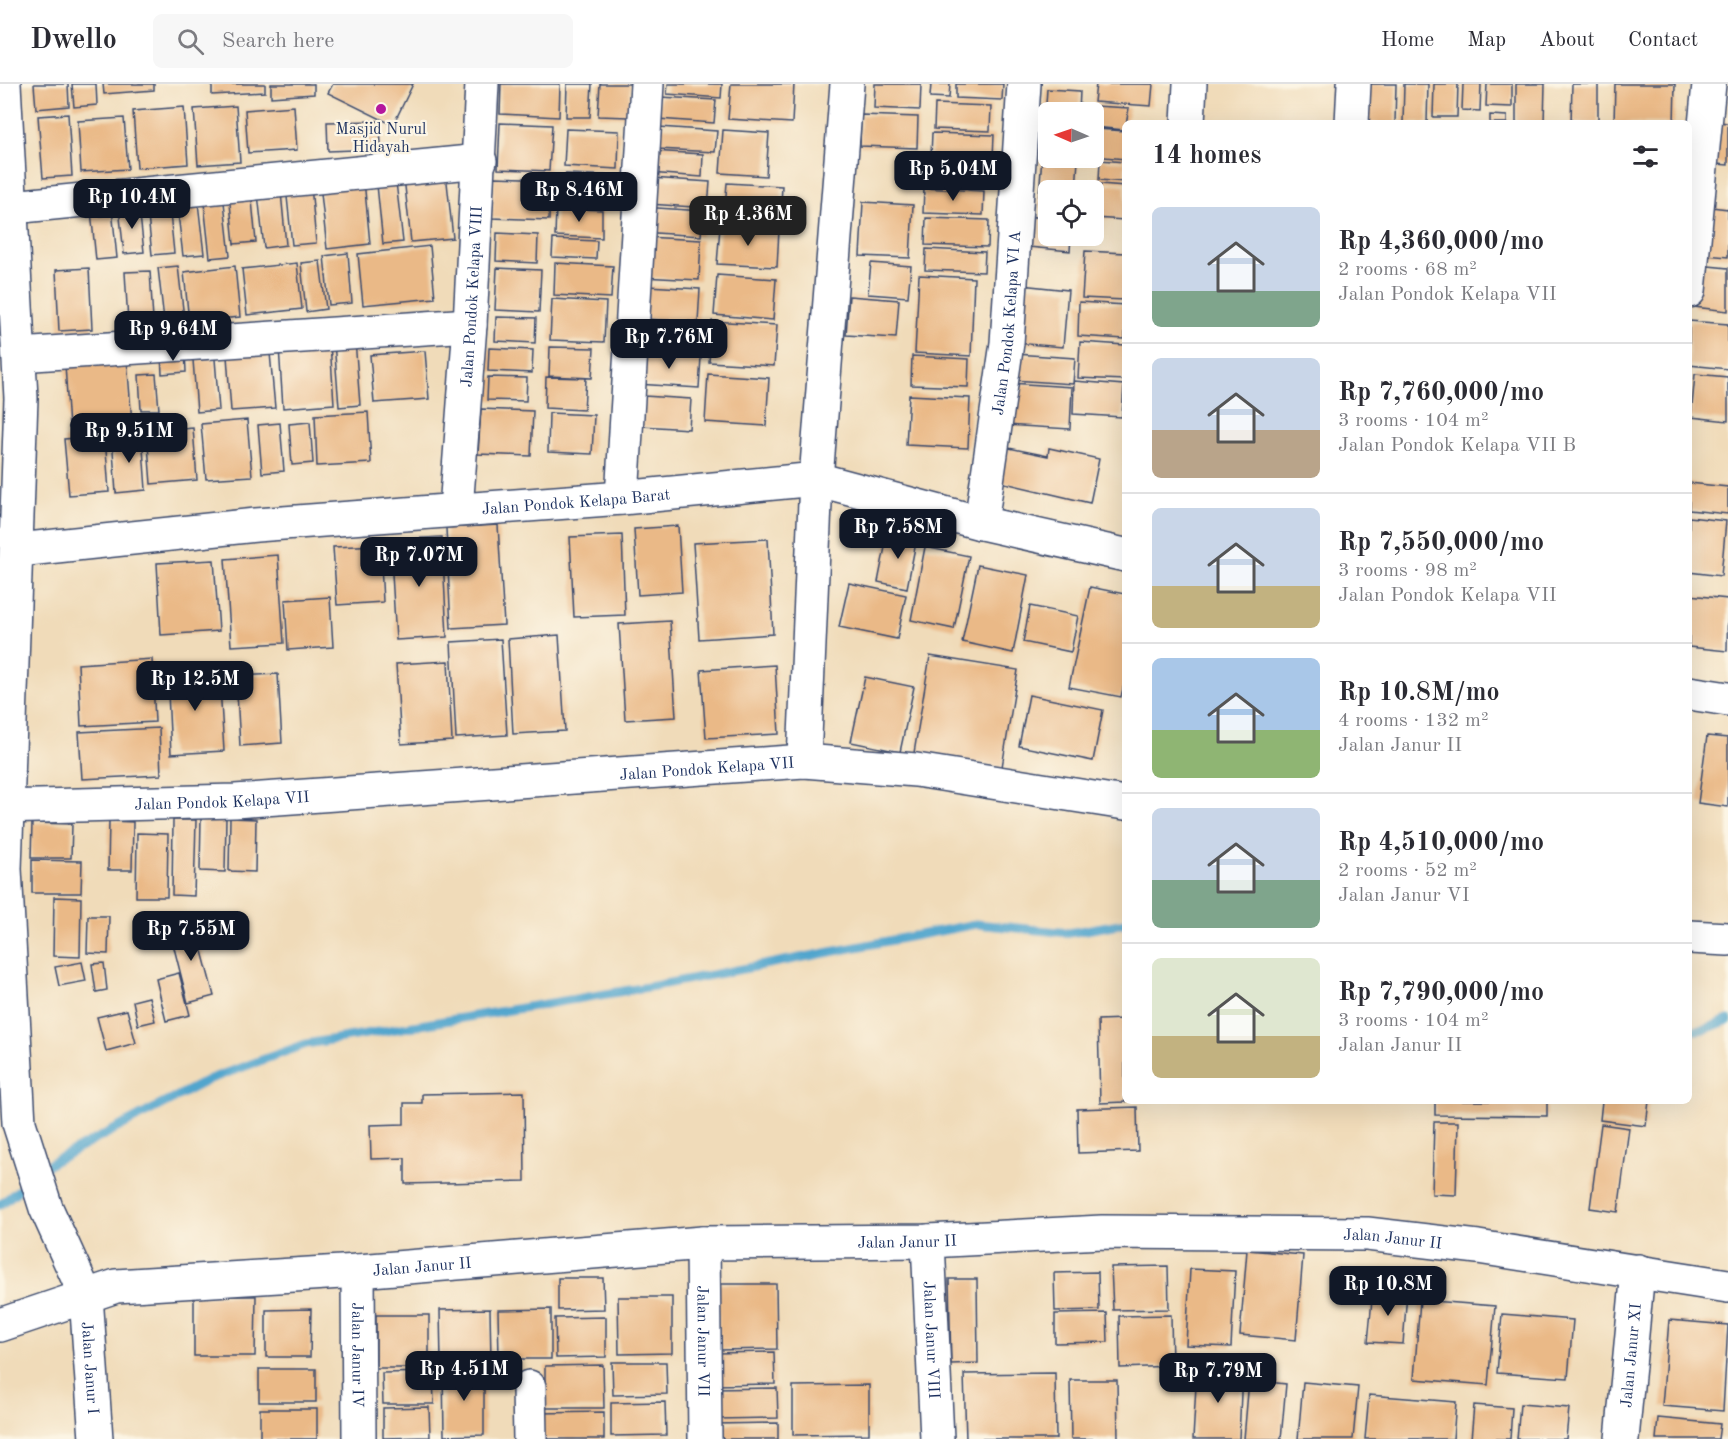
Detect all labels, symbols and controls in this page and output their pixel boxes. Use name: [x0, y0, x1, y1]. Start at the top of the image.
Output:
search box: [153, 14, 573, 68]
icon: search: [174, 25, 207, 58]
text: Dwello: [30, 27, 117, 55]
text: Search here: [222, 30, 334, 52]
text: Home: [1381, 30, 1434, 51]
text: Map: [1467, 30, 1506, 51]
text: About: [1539, 30, 1595, 51]
text: Contact: [1628, 30, 1698, 51]
marker: Masjid Nurul Hidayah: [374, 102, 388, 116]
north arrow: [1038, 102, 1104, 168]
map controls: [1038, 102, 1104, 246]
place label: Masjid Nurul Hidayah: [336, 122, 426, 156]
icon: filters: [1629, 140, 1662, 173]
text: 14 homes: [1152, 143, 1261, 169]
pin: Rp 5.04M: [891, 151, 1015, 202]
text: Rp 5.04M: [908, 160, 998, 180]
pin: Rp 8.46M: [517, 172, 641, 223]
pin: Rp 10.4M: [70, 179, 194, 230]
button: locate: [1038, 180, 1104, 246]
text: Rp 8.46M: [534, 181, 624, 201]
text: Rp 10.4M: [87, 188, 177, 208]
pin: Rp 4.36M: [686, 196, 810, 247]
text: Rp 4.36M: [703, 205, 793, 225]
street label: Jalan Pondok Kelapa VIII: [459, 206, 486, 388]
text: Rp 4,360,000/mo: [1338, 229, 1544, 255]
street label: Jalan Pondok Kelapa VI A: [991, 230, 1024, 416]
icon: home: [1200, 231, 1272, 303]
text: 2 rooms · 68 m²: [1338, 260, 1477, 280]
text: Jalan Pondok Kelapa VII: [1338, 285, 1557, 305]
pin: Rp 9.64M: [111, 311, 235, 362]
pin: Rp 7.76M: [607, 319, 731, 370]
text: Rp 9.64M: [128, 320, 218, 340]
text: Rp 7.76M: [624, 328, 714, 348]
text: Rp 7,760,000/mo: [1338, 380, 1544, 406]
icon: home: [1200, 382, 1272, 454]
text: 3 rooms · 104 m²: [1338, 411, 1488, 431]
pin: Rp 9.51M: [67, 413, 191, 464]
text: Rp 9.51M: [84, 422, 174, 442]
text: Jalan Pondok Kelapa VII B: [1338, 436, 1576, 456]
street label: Jalan Pondok Kelapa Barat: [481, 487, 671, 518]
pin: Rp 7.58M: [836, 509, 960, 560]
text: Rp 7.58M: [853, 518, 943, 538]
text: Rp 7,550,000/mo: [1338, 530, 1544, 556]
icon: home: [1200, 532, 1272, 604]
pin: Rp 7.07M: [357, 537, 481, 588]
text: Rp 7.07M: [374, 546, 464, 566]
text: 3 rooms · 98 m²: [1338, 561, 1477, 581]
text: Jalan Pondok Kelapa VII: [1338, 586, 1557, 606]
pin: Rp 12.5M: [133, 661, 257, 712]
text: Rp 12.5M: [150, 670, 240, 690]
text: Rp 10.8M/mo: [1338, 680, 1500, 706]
icon: home: [1200, 682, 1272, 754]
text: 4 rooms · 132 m²: [1338, 711, 1488, 731]
text: Jalan Janur II: [1338, 736, 1462, 756]
street label: Jalan Pondok Kelapa VII: [619, 756, 795, 784]
street label: Jalan Pondok Kelapa VII: [134, 790, 310, 814]
text: Rp 4,510,000/mo: [1338, 830, 1544, 856]
icon: home: [1200, 832, 1272, 904]
text: 2 rooms · 52 m²: [1338, 861, 1477, 881]
text: Jalan Janur VI: [1338, 886, 1470, 906]
pin: Rp 7.55M: [129, 911, 253, 962]
text: Rp 7.55M: [146, 920, 236, 940]
text: Rp 7,790,000/mo: [1338, 980, 1544, 1006]
icon: home: [1200, 982, 1272, 1054]
text: 3 rooms · 104 m²: [1338, 1011, 1488, 1031]
text: Jalan Janur II: [1338, 1036, 1462, 1056]
street label: Jalan Janur II: [1343, 1228, 1443, 1253]
street label: Jalan Janur II: [857, 1234, 957, 1252]
street label: Jalan Janur II: [372, 1256, 472, 1280]
pin: Rp 10.8M: [1326, 1266, 1450, 1317]
text: Rp 10.8M: [1343, 1275, 1433, 1295]
street label: Jalan Janur VIII: [920, 1281, 941, 1399]
street label: Jalan Janur VII: [693, 1285, 711, 1397]
street label: Jalan Janur IV: [348, 1302, 365, 1408]
street label: Jalan Janur XI: [1619, 1303, 1645, 1409]
street label: Jalan Janur I: [78, 1321, 100, 1415]
pin: Rp 4.51M: [402, 1351, 526, 1402]
pin: Rp 7.79M: [1156, 1353, 1280, 1404]
text: Rp 4.51M: [419, 1360, 509, 1380]
text: Rp 7.79M: [1173, 1362, 1263, 1382]

